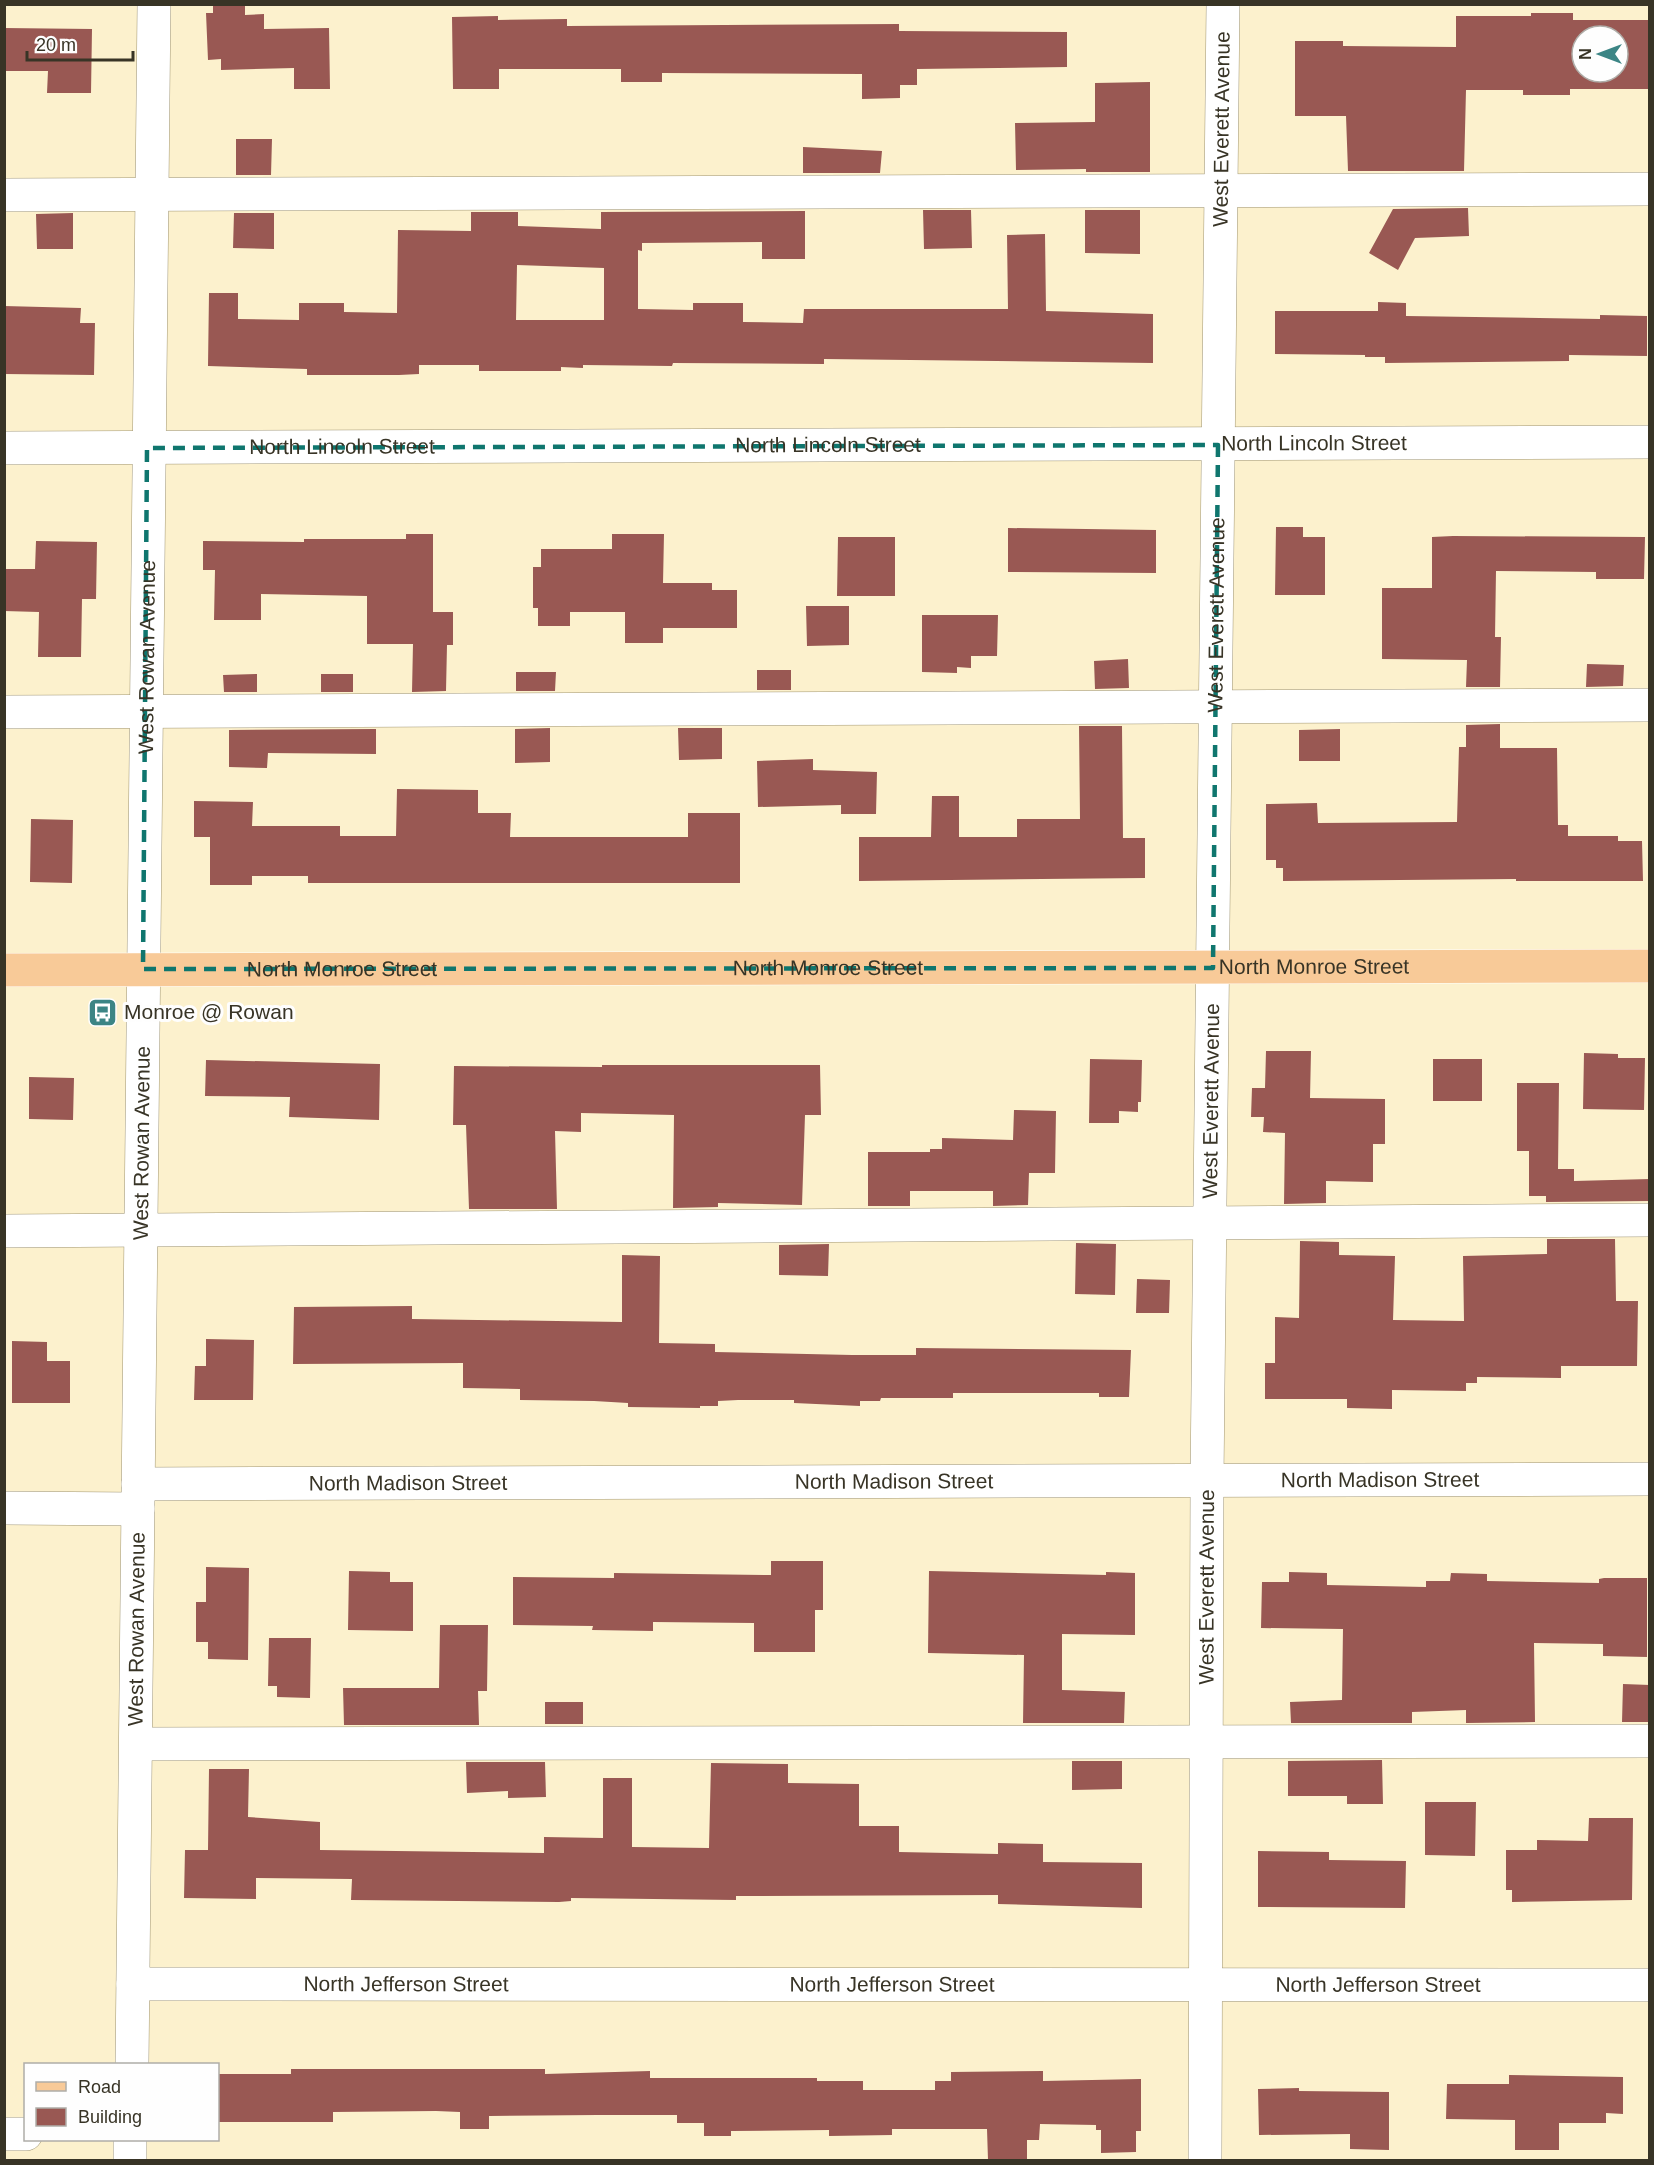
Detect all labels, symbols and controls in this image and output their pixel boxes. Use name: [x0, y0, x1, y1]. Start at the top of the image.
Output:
scale bar: [27, 24, 134, 62]
north arrow: [1570, 24, 1630, 84]
street label: West Everett Avenue: [1209, 31, 1234, 227]
text: 20 m: [36, 35, 76, 55]
text: N: [1577, 48, 1594, 60]
street label: North Lincoln Street: [1221, 431, 1407, 455]
street label: North Lincoln Street: [735, 433, 921, 456]
street label: North Lincoln Street: [249, 434, 435, 458]
street label: West Everett Avenue: [1203, 517, 1228, 713]
street label: West Rowan Avenue: [134, 560, 159, 754]
street label: North Monroe Street: [1219, 955, 1409, 978]
street label: North Monroe Street: [733, 956, 923, 979]
street label: North Monroe Street: [247, 957, 437, 980]
bus stop icon: Monroe @ Rowan: [87, 996, 119, 1028]
place label: Monroe @ Rowan: [124, 1000, 294, 1023]
street label: West Everett Avenue: [1198, 1003, 1223, 1199]
street label: West Rowan Avenue: [129, 1046, 154, 1240]
street label: North Madison Street: [1281, 1468, 1479, 1491]
street label: North Madison Street: [795, 1469, 993, 1493]
street label: North Madison Street: [309, 1471, 507, 1494]
street label: West Everett Avenue: [1194, 1489, 1218, 1685]
street label: West Rowan Avenue: [124, 1532, 149, 1726]
street label: North Jefferson Street: [303, 1972, 509, 1995]
street label: North Jefferson Street: [789, 1972, 995, 1996]
street label: North Jefferson Street: [1275, 1973, 1481, 1996]
legend: [24, 2063, 219, 2141]
text: Road: [78, 2077, 121, 2097]
text: Building: [78, 2107, 142, 2127]

